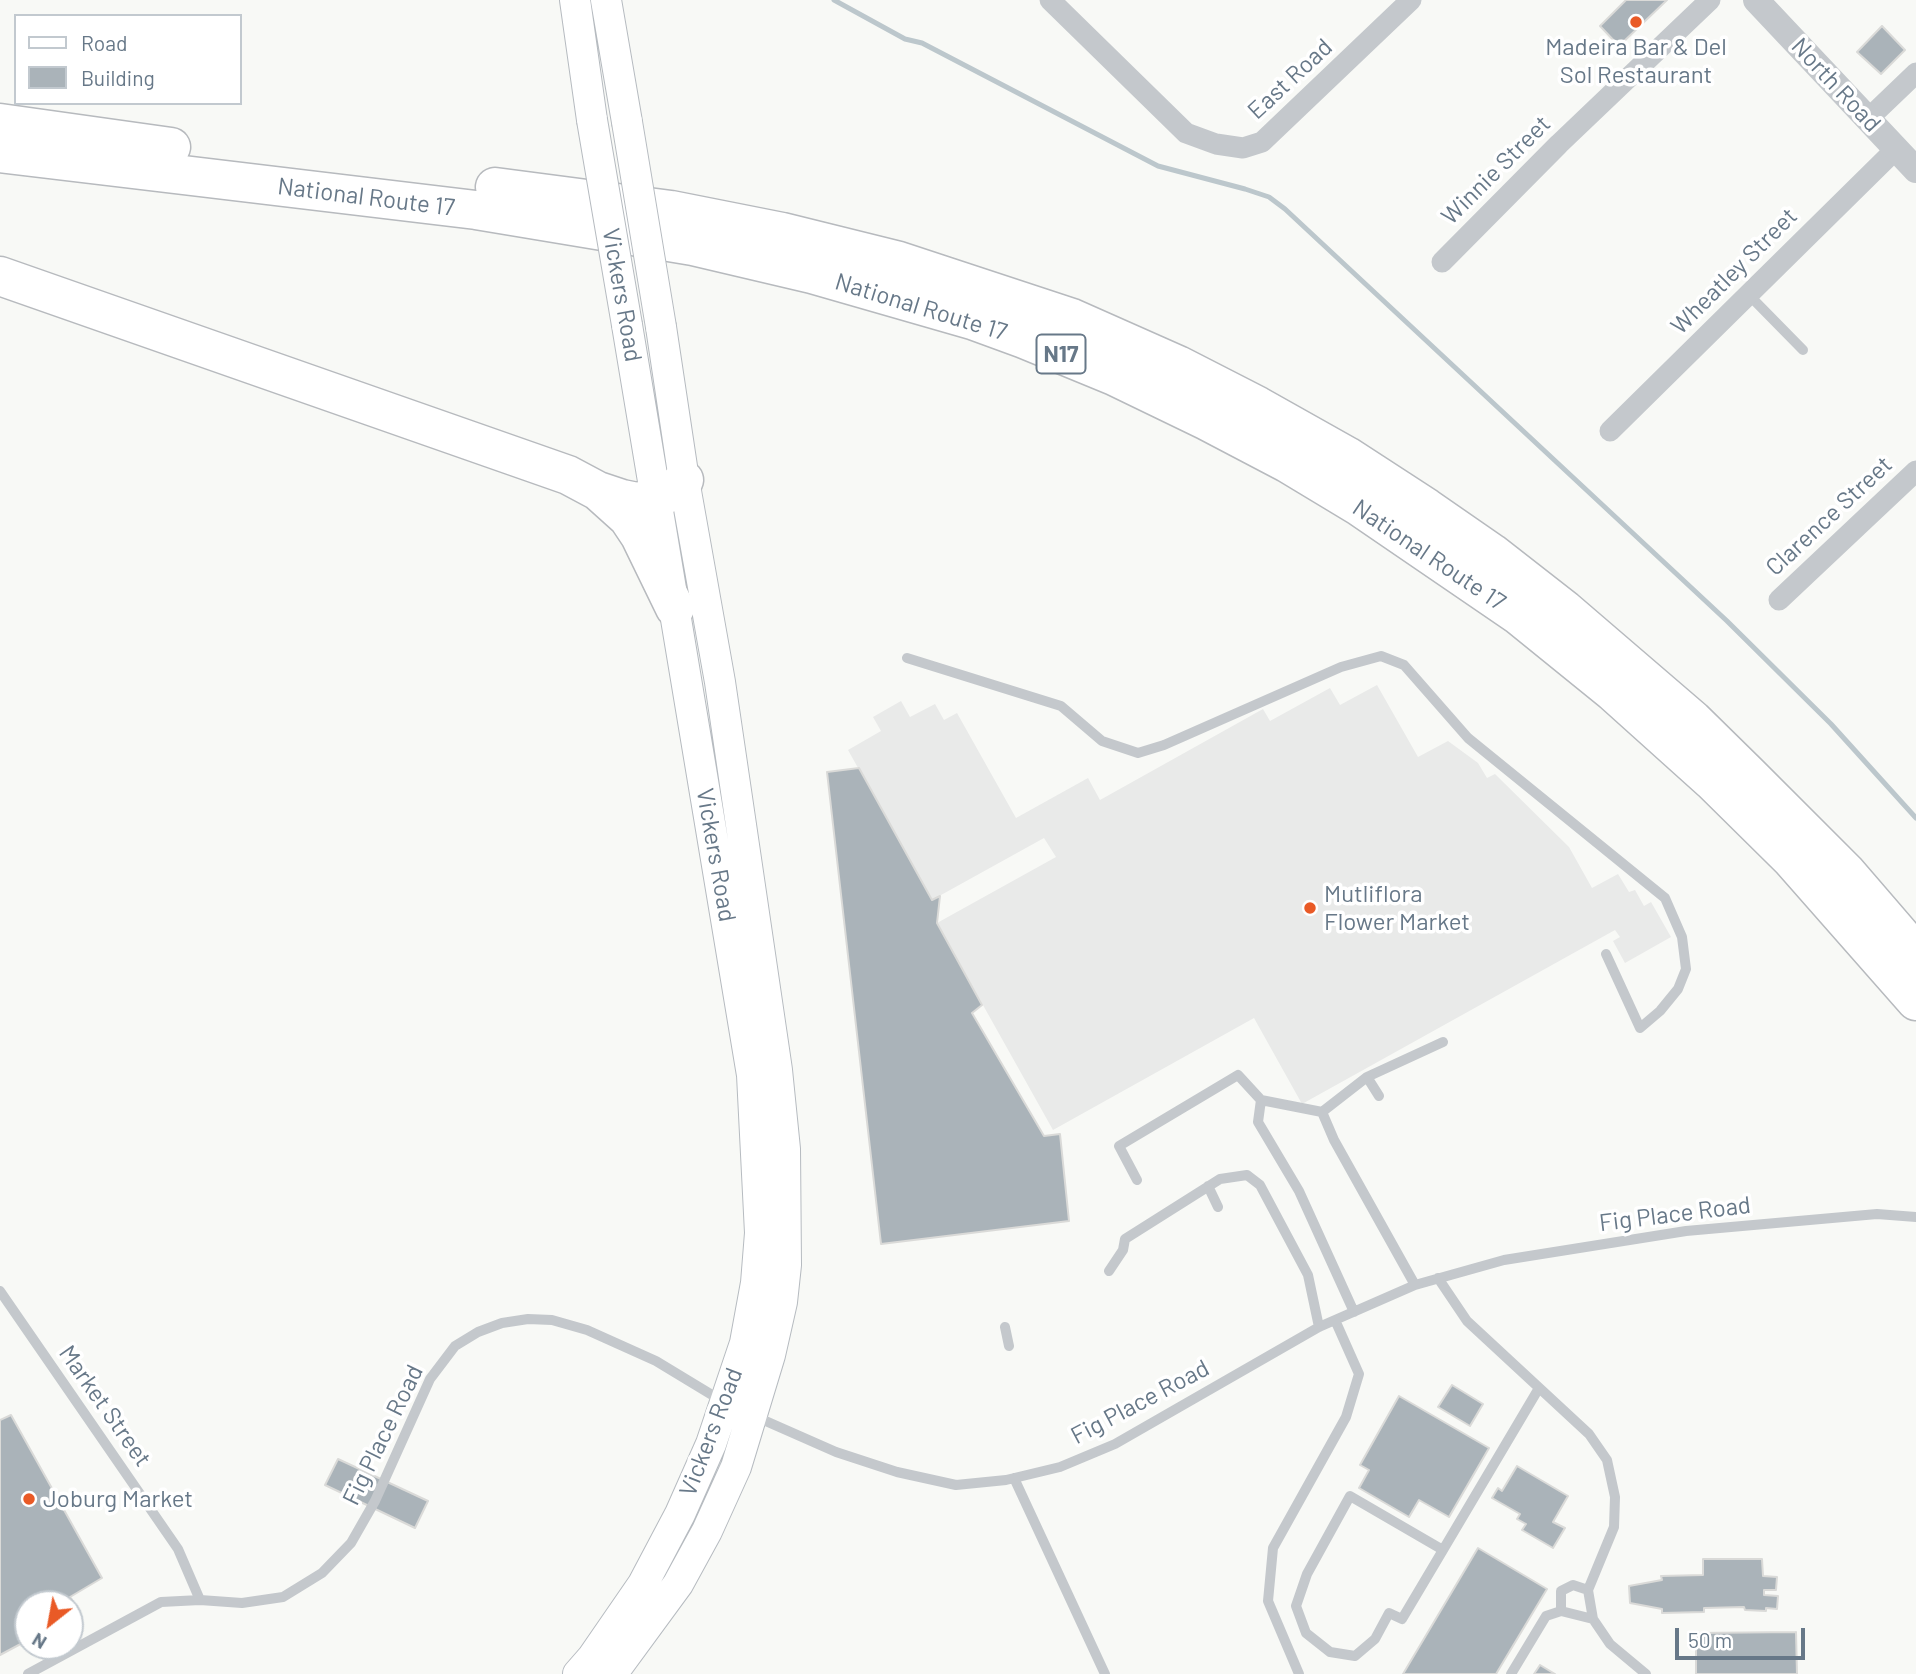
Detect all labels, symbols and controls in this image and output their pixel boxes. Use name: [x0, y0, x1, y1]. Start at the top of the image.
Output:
legend: [14, 14, 242, 105]
marker: Madeira Bar & Del Sol Restaurant: [1628, 14, 1644, 30]
text: Road: [81, 30, 127, 55]
street label: North Road: [1785, 32, 1887, 138]
street label: East Road: [1242, 33, 1338, 125]
place label: Madeira Bar & Del Sol Restaurant: [1545, 33, 1727, 89]
text: Building: [81, 65, 155, 90]
street label: Winnie Street: [1436, 110, 1556, 230]
street label: National Route 17: [276, 172, 456, 222]
street label: Wheatley Street: [1665, 202, 1803, 340]
street label: Vickers Road: [596, 226, 648, 364]
street label: National Route 17: [832, 267, 1010, 347]
road number: N17: [1036, 334, 1086, 374]
street label: Clarence Street: [1760, 450, 1898, 582]
street label: National Route 17: [1347, 493, 1511, 617]
street label: Vickers Road: [690, 786, 742, 924]
place label: Mutliflora Flower Market: [1324, 880, 1470, 936]
marker: Mutliflora Flower Market: [1302, 900, 1318, 916]
street label: Fig Place Road: [1598, 1190, 1752, 1238]
street label: Market Street: [53, 1340, 157, 1472]
street label: Fig Place Road: [1066, 1354, 1214, 1450]
street label: Fig Place Road: [337, 1360, 429, 1510]
street label: Vickers Road: [673, 1364, 749, 1500]
place label: Joburg Market: [43, 1485, 193, 1513]
marker: Joburg Market: [21, 1491, 37, 1507]
north arrow: [14, 1590, 84, 1660]
scale bar: [1678, 1614, 1808, 1658]
text: 50 m: [1688, 1627, 1732, 1652]
text: N: [28, 1629, 50, 1655]

